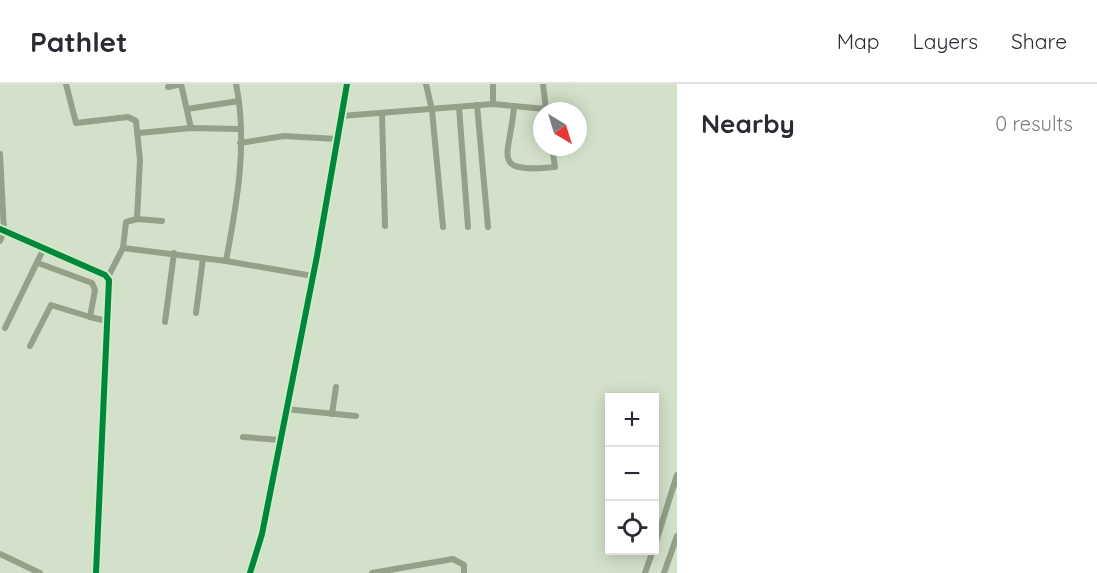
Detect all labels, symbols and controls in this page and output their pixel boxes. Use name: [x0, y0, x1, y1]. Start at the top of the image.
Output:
text: Pathlet: [30, 24, 127, 59]
text: Map: [837, 28, 880, 54]
text: Layers: [913, 28, 978, 54]
text: Share: [1011, 28, 1067, 54]
north arrow: [533, 102, 587, 156]
text: Nearby: [701, 107, 795, 140]
text: 0 results: [995, 111, 1073, 136]
map controls: [605, 393, 659, 555]
button: +: [605, 393, 659, 447]
button: −: [605, 447, 659, 501]
button: locate: [605, 501, 659, 555]

